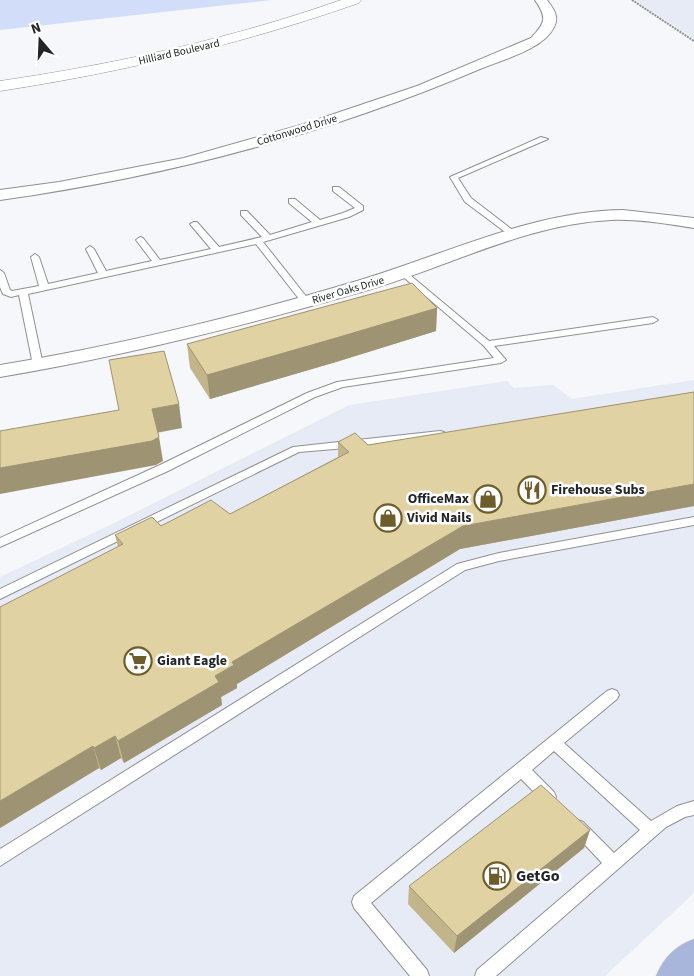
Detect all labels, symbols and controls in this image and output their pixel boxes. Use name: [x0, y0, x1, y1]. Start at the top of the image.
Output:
north arrow: [15, 15, 65, 65]
text: N: [28, 18, 44, 40]
street label: Hilliard Boulevard: [137, 35, 221, 69]
street label: Cottonwood Drive: [255, 111, 339, 149]
street label: River Oaks Drive: [310, 272, 386, 307]
restaurant icon: Firehouse Subs: [517, 475, 547, 505]
place label: Firehouse Subs: [551, 480, 645, 500]
shop icon: OfficeMax: [473, 484, 503, 514]
place label: OfficeMax: [408, 489, 469, 509]
shop icon: Vivid Nails: [373, 503, 403, 533]
place label: Vivid Nails: [406, 508, 471, 528]
supermarket icon: Giant Eagle: [123, 646, 153, 676]
place label: Giant Eagle: [157, 651, 227, 671]
fuel station icon: GetGo: [482, 861, 512, 891]
place label: GetGo: [516, 865, 560, 887]

